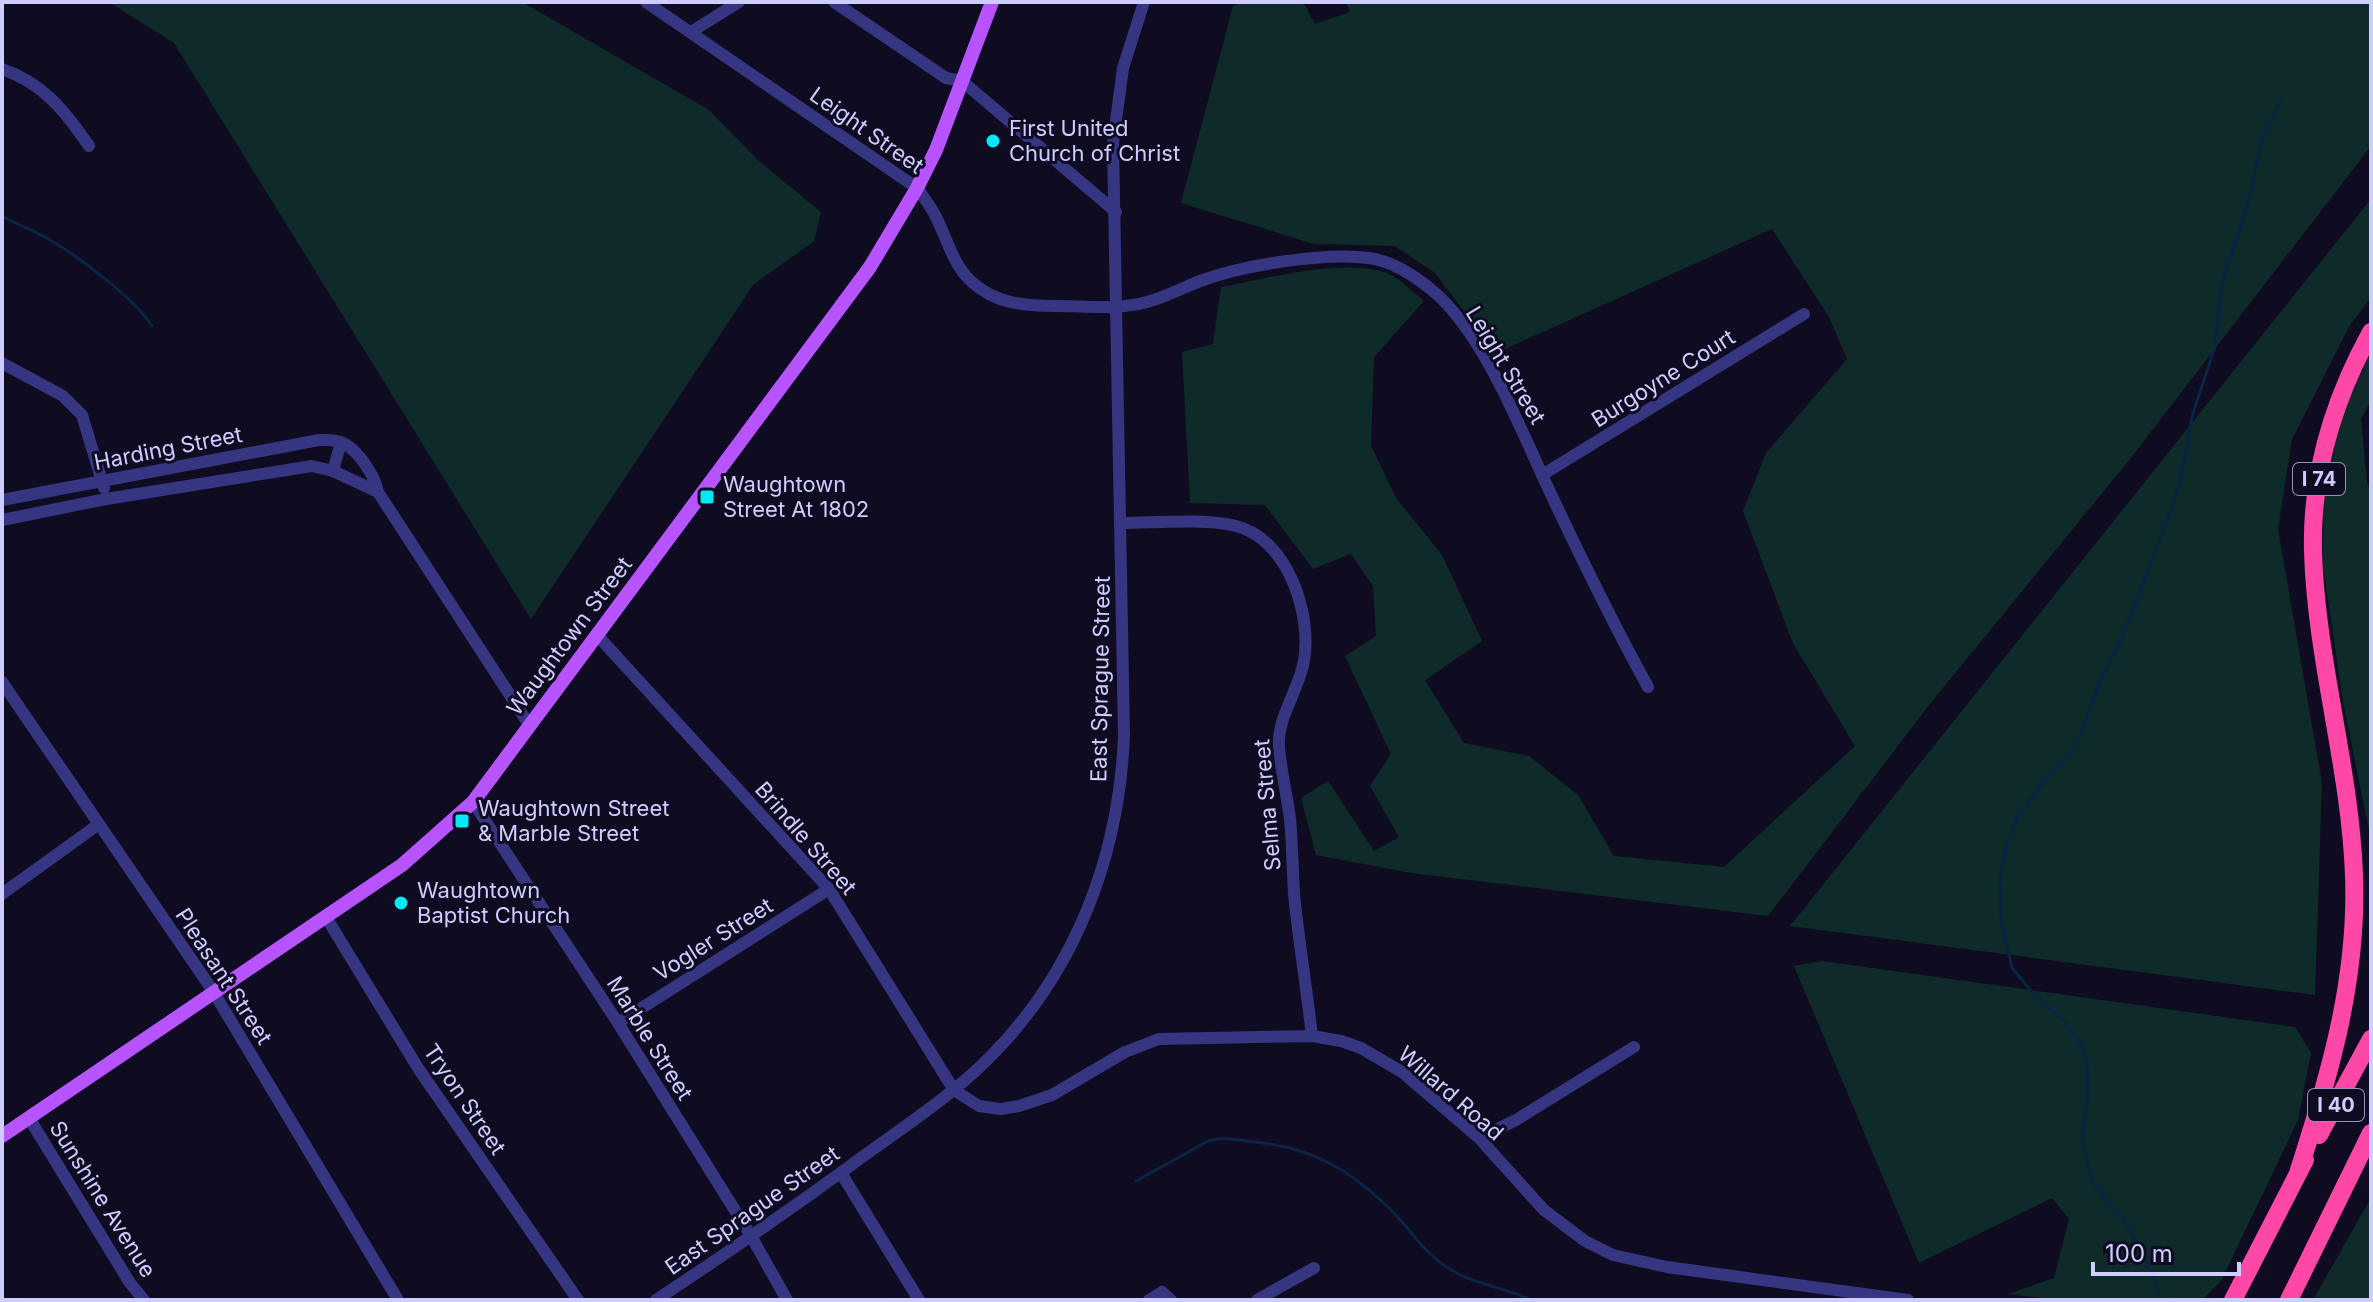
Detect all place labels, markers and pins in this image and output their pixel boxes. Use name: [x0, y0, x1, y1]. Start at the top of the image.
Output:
place label: First United Church of Christ: [1009, 115, 1180, 166]
marker: First United Church of Christ: [984, 132, 1002, 150]
place label: Waughtown Street At 1802: [723, 471, 869, 522]
marker: Waughtown Street At 1802: [698, 488, 716, 506]
place label: Waughtown Street & Marble Street: [478, 795, 669, 846]
marker: Waughtown Street & Marble Street: [453, 812, 471, 830]
place label: Waughtown Baptist Church: [417, 877, 570, 928]
marker: Waughtown Baptist Church: [392, 894, 410, 912]

